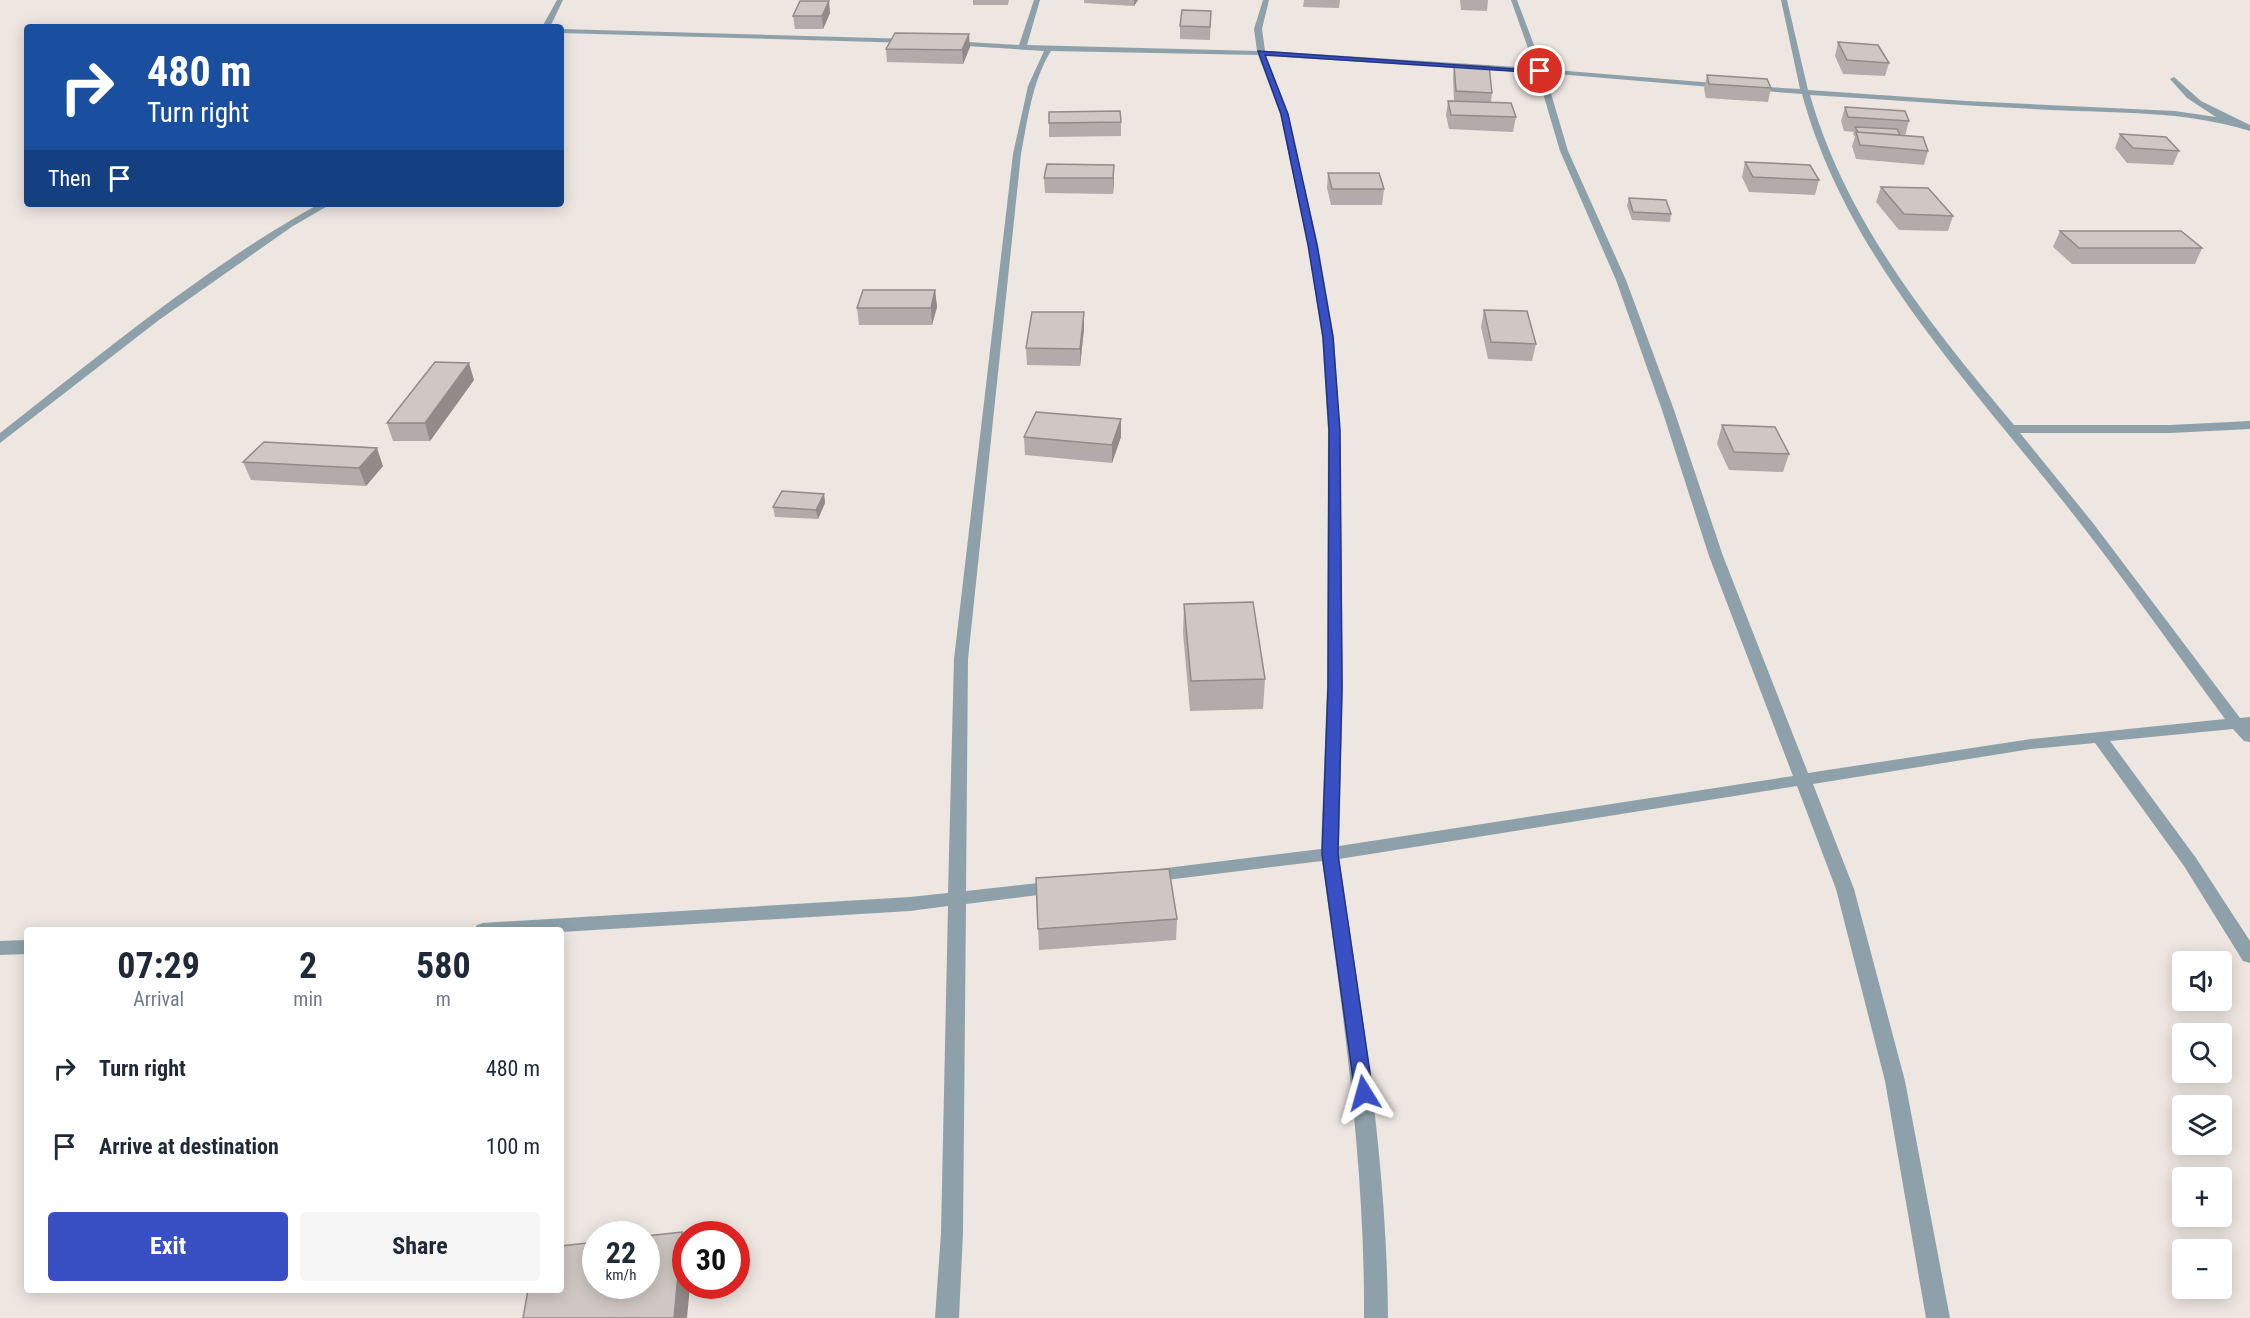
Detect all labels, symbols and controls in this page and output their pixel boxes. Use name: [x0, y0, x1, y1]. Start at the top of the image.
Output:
pin: [1514, 45, 1565, 96]
text: 480 m: [147, 47, 252, 96]
icon: right: [48, 48, 126, 126]
icon: arrive: [1523, 54, 1556, 87]
text: Turn right: [147, 97, 249, 129]
icon: arrive: [103, 162, 136, 195]
text: Then: [48, 166, 91, 191]
text: 07:29: [117, 945, 200, 987]
text: 2: [299, 945, 317, 987]
text: 580: [416, 945, 471, 987]
map controls: [2172, 951, 2232, 1299]
button: sound: [2172, 951, 2232, 1011]
text: Arrival: [133, 987, 184, 1011]
text: min: [293, 987, 323, 1011]
text: m: [436, 987, 451, 1011]
button: search: [2172, 1023, 2232, 1083]
icon: right: [48, 1052, 81, 1085]
text: Turn right: [99, 1056, 186, 1081]
text: 480 m: [486, 1056, 540, 1081]
position arrow: [1332, 1061, 1396, 1125]
button: layers: [2172, 1095, 2232, 1155]
icon: arrive: [48, 1130, 81, 1163]
text: Arrive at destination: [99, 1134, 279, 1159]
text: 100 m: [486, 1134, 540, 1159]
button: +: [2172, 1167, 2232, 1227]
button: Exit: [48, 1212, 288, 1281]
button: Share: [300, 1212, 540, 1281]
speed limit sign: 30: [672, 1221, 750, 1299]
text: 22: [606, 1235, 636, 1270]
button: −: [2172, 1239, 2232, 1299]
text: km/h: [606, 1266, 636, 1284]

